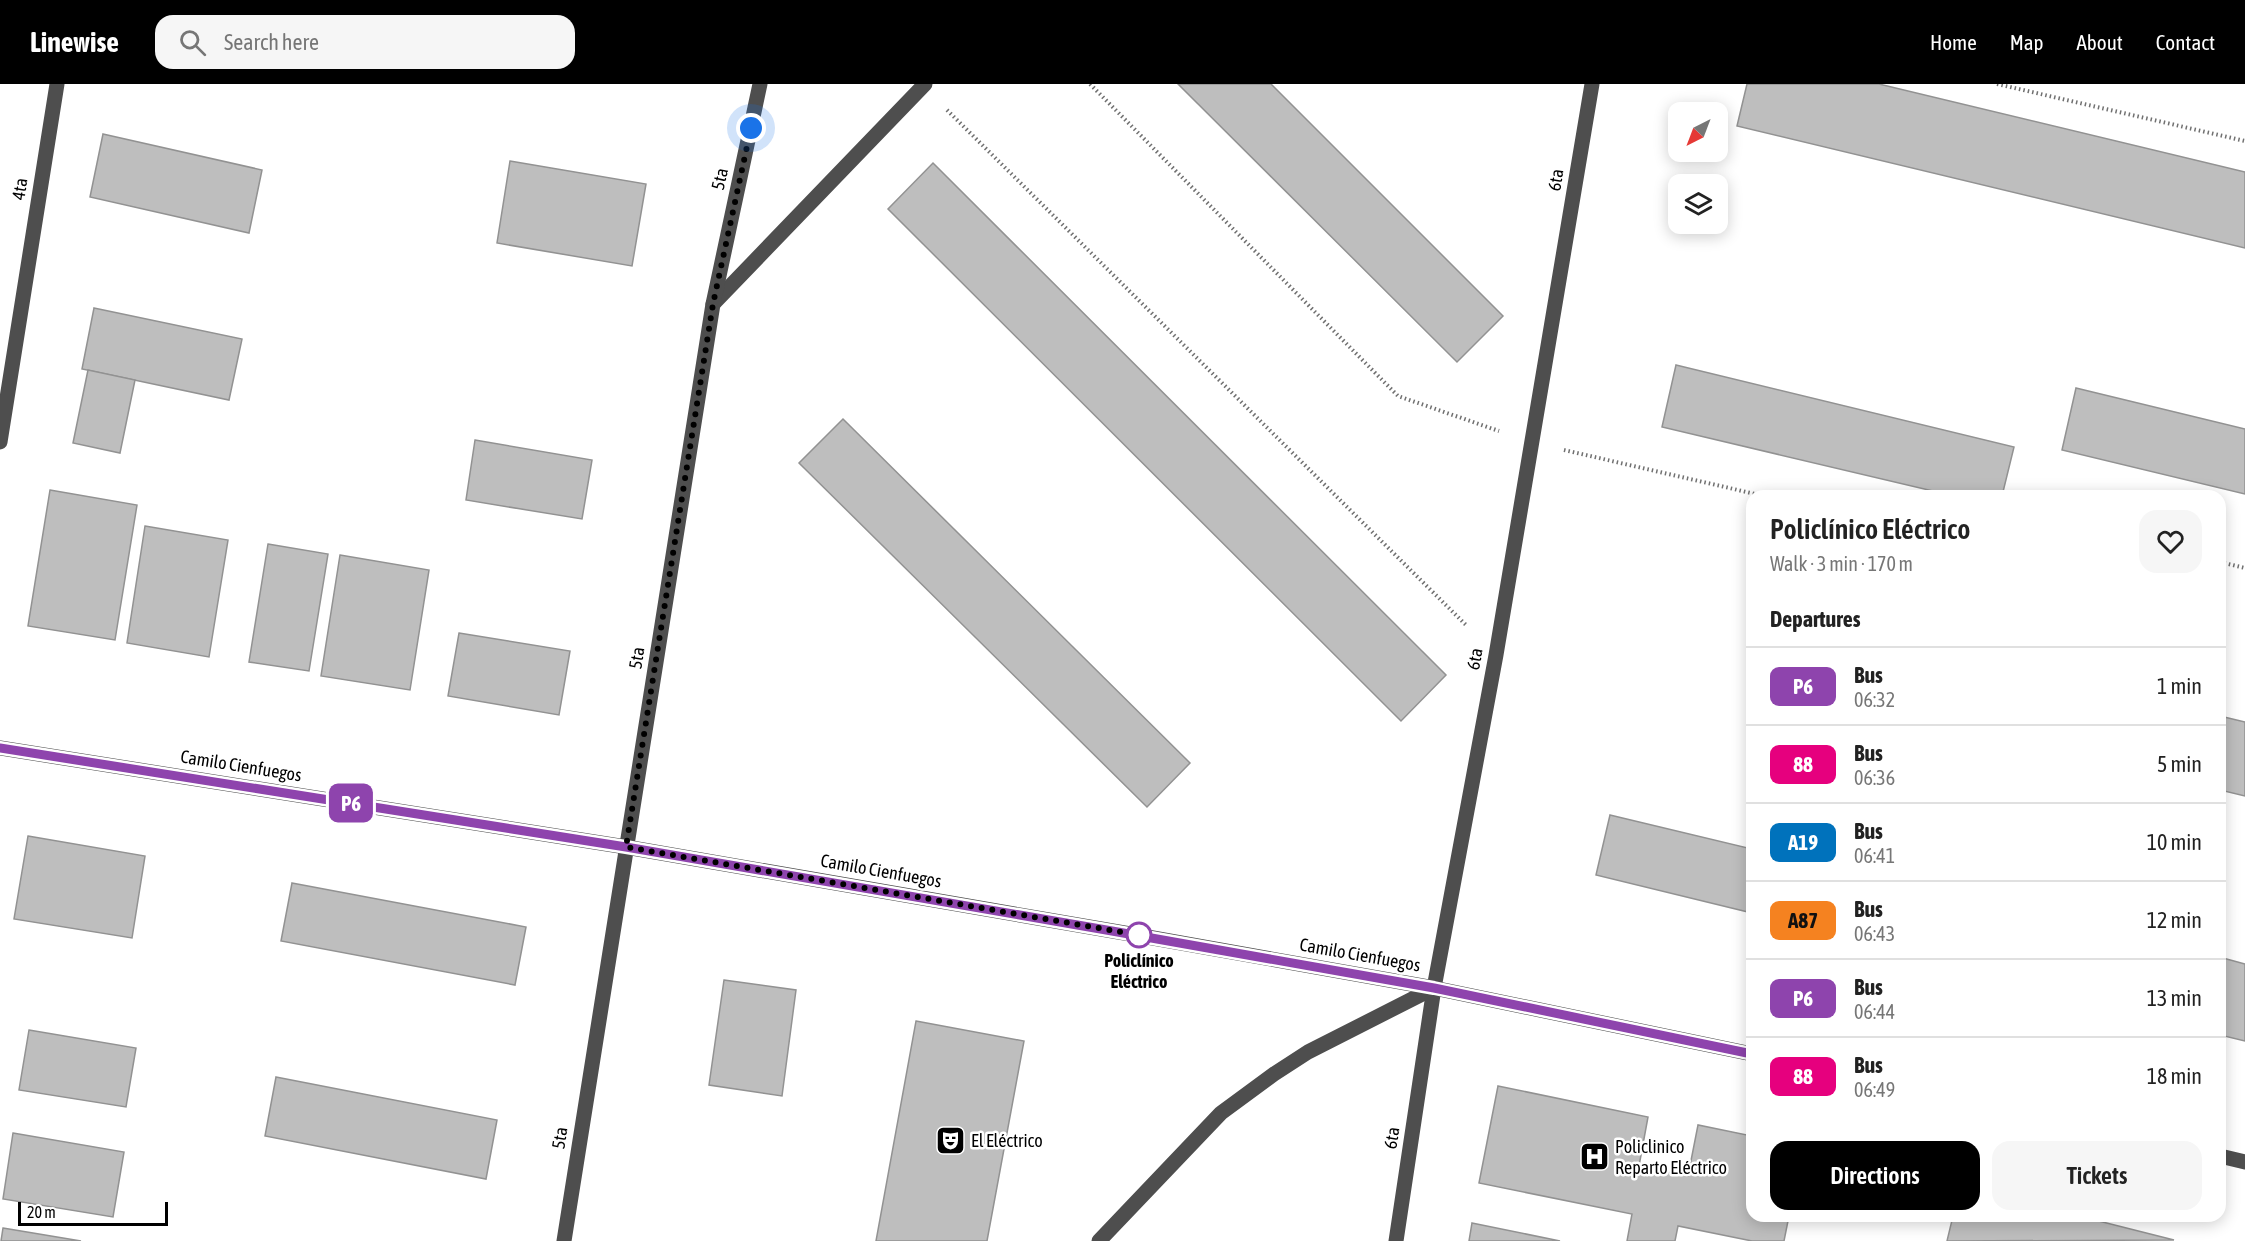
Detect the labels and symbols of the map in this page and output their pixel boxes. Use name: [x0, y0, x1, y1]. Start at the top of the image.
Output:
north arrow: [1668, 102, 1728, 162]
your location: [736, 113, 766, 143]
street label: 5ta: [707, 166, 732, 192]
street label: 6ta: [1543, 167, 1568, 192]
street label: 4ta: [7, 176, 32, 201]
street label: 5ta: [624, 645, 649, 670]
street label: 6ta: [1462, 646, 1487, 672]
street label: Camilo Cienfuegos: [179, 746, 303, 785]
line badge: P6: [324, 784, 378, 822]
street label: Camilo Cienfuegos: [819, 850, 943, 891]
marker: Policlínico Eléctrico: [1126, 922, 1152, 948]
street label: Camilo Cienfuegos: [1298, 934, 1422, 975]
place label: Policlínico Eléctrico: [1104, 950, 1174, 992]
street label: 5ta: [547, 1125, 572, 1150]
theatre icon: El Eléctrico: [934, 1125, 966, 1157]
street label: 6ta: [1379, 1125, 1404, 1150]
place label: El Eléctrico: [971, 1130, 1043, 1151]
place label: Policlinico Reparto Eléctrico: [1615, 1136, 1727, 1178]
hospital icon: Policlinico Reparto Eléctrico: [1578, 1141, 1610, 1173]
scale bar: [18, 1199, 168, 1226]

